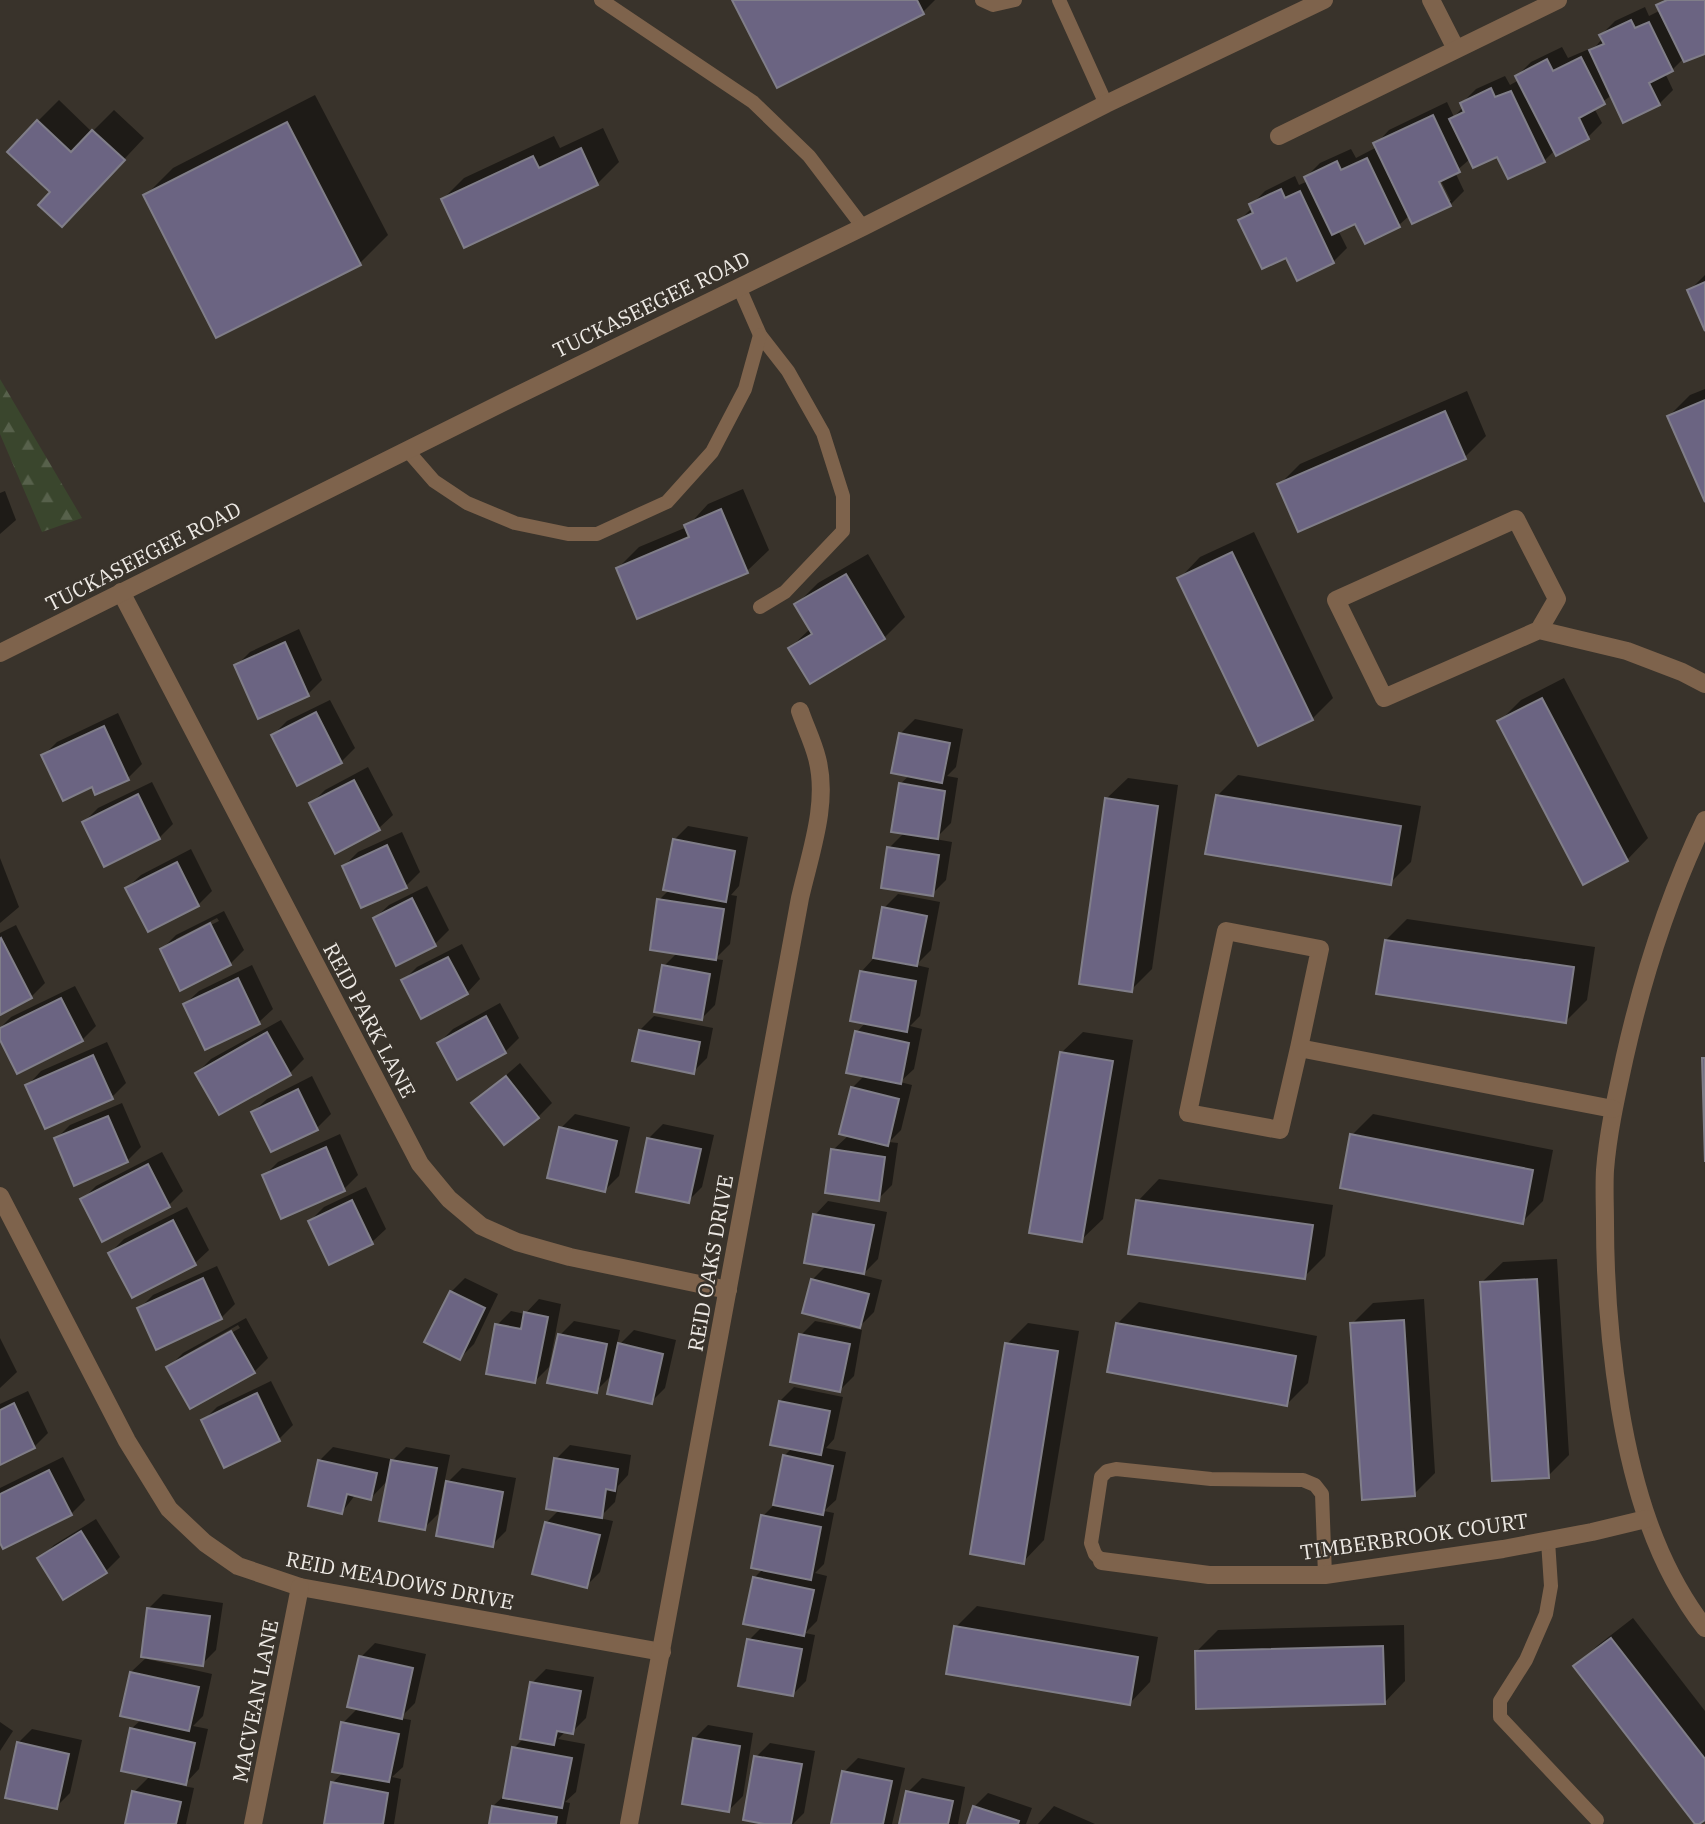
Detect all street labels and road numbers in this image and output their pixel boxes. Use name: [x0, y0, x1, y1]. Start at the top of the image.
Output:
street label: TUCKASEEGEE ROAD: [548, 244, 754, 364]
street label: TUCKASEEGEE ROAD: [40, 495, 246, 617]
street label: REID PARK LANE: [317, 938, 423, 1102]
street label: REID OAKS DRIVE: [681, 1172, 739, 1354]
street label: TIMBERBROOK COURT: [1298, 1506, 1530, 1566]
street label: REID MEADOWS DRIVE: [284, 1544, 516, 1616]
street label: MACVEAN LANE: [225, 1617, 285, 1785]

